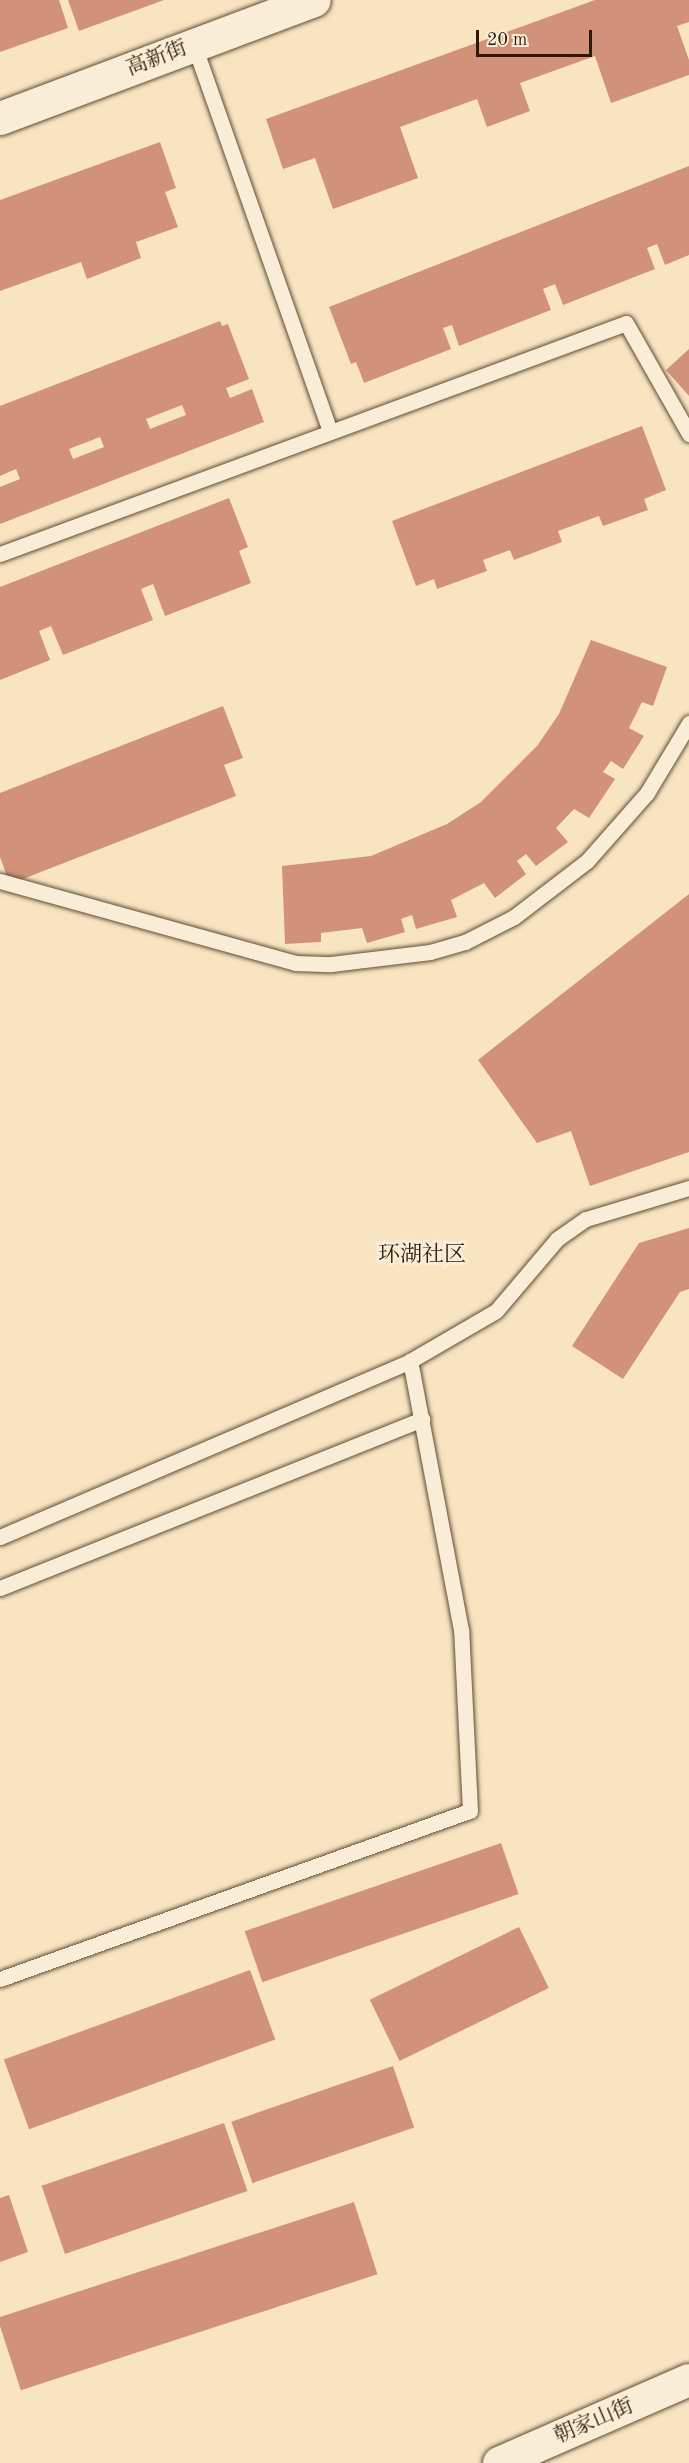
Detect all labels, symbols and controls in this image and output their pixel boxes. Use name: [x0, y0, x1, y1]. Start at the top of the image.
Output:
scale bar: [479, 18, 594, 56]
text: 20 m: [487, 31, 527, 49]
street label: 高新街: [123, 36, 191, 82]
district label: 环湖社区: [378, 1243, 466, 1269]
street label: 朝家山街: [550, 2394, 638, 2450]

